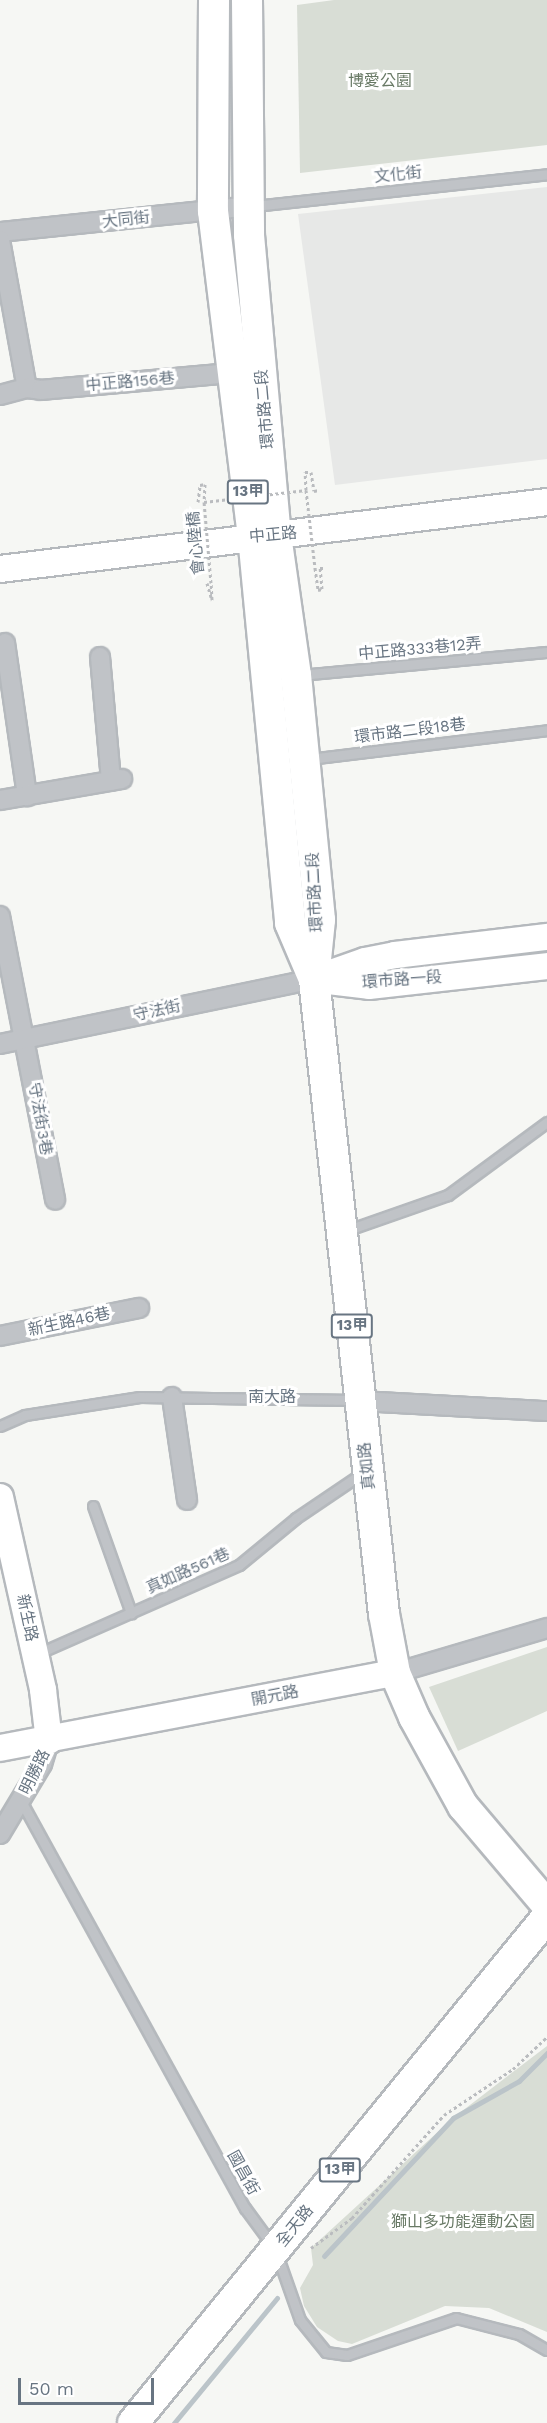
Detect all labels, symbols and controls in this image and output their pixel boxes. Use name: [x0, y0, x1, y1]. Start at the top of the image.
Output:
park label: 博愛公園: [348, 71, 412, 91]
street label: 文化街: [373, 163, 423, 187]
street label: 大同街: [101, 208, 151, 232]
street label: 環市路二段: [252, 368, 278, 450]
street label: 中正路156巷: [85, 369, 175, 395]
road number: 13甲: [226, 480, 270, 504]
street label: 會心陸橋: [184, 510, 208, 576]
street label: 中正路: [248, 523, 298, 547]
street label: 中正路333巷12弄: [358, 634, 482, 664]
street label: 環市路二段18巷: [353, 715, 467, 747]
street label: 環市路二段: [303, 852, 327, 932]
street label: 環市路一段: [361, 968, 443, 992]
street label: 守法街: [132, 997, 182, 1025]
street label: 守法街3巷: [24, 1081, 56, 1157]
street label: 新生路46巷: [26, 1304, 112, 1340]
road number: 13甲: [330, 1314, 374, 1338]
street label: 南大路: [248, 1387, 296, 1407]
street label: 真如路: [355, 1441, 379, 1491]
street label: 真如路561巷: [143, 1544, 233, 1598]
street label: 新生路: [13, 1593, 41, 1643]
street label: 開元路: [250, 1682, 300, 1710]
street label: 明勝路: [16, 1746, 54, 1798]
street label: 國昌街: [223, 2147, 263, 2199]
road number: 13甲: [318, 2158, 362, 2182]
street label: 全天路: [272, 2201, 318, 2251]
park label: 獅山多功能運動公園: [391, 2212, 535, 2232]
scale bar: [21, 2366, 158, 2404]
text: 50 m: [29, 2378, 74, 2399]

